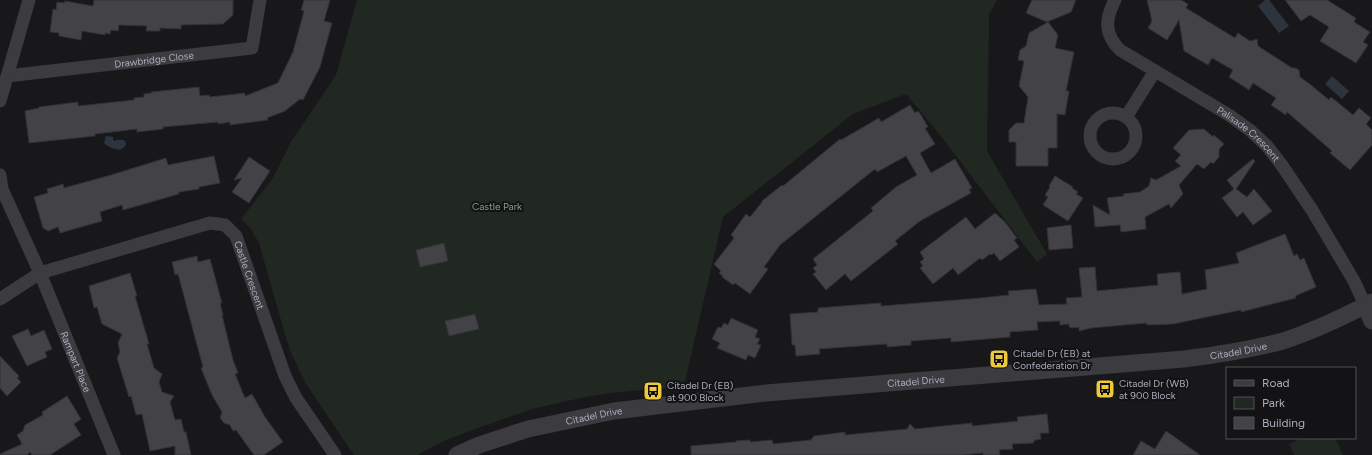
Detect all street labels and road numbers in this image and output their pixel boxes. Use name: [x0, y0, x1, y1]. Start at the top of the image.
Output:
street label: Drawbridge Close: [114, 48, 195, 70]
street label: Palisade Crescent: [1215, 103, 1283, 164]
street label: Castle Crescent: [232, 239, 268, 311]
street label: Rampart Place: [58, 329, 94, 394]
street label: Citadel Drive: [1209, 339, 1269, 362]
street label: Citadel Drive: [887, 372, 946, 390]
street label: Citadel Drive: [564, 404, 623, 427]

